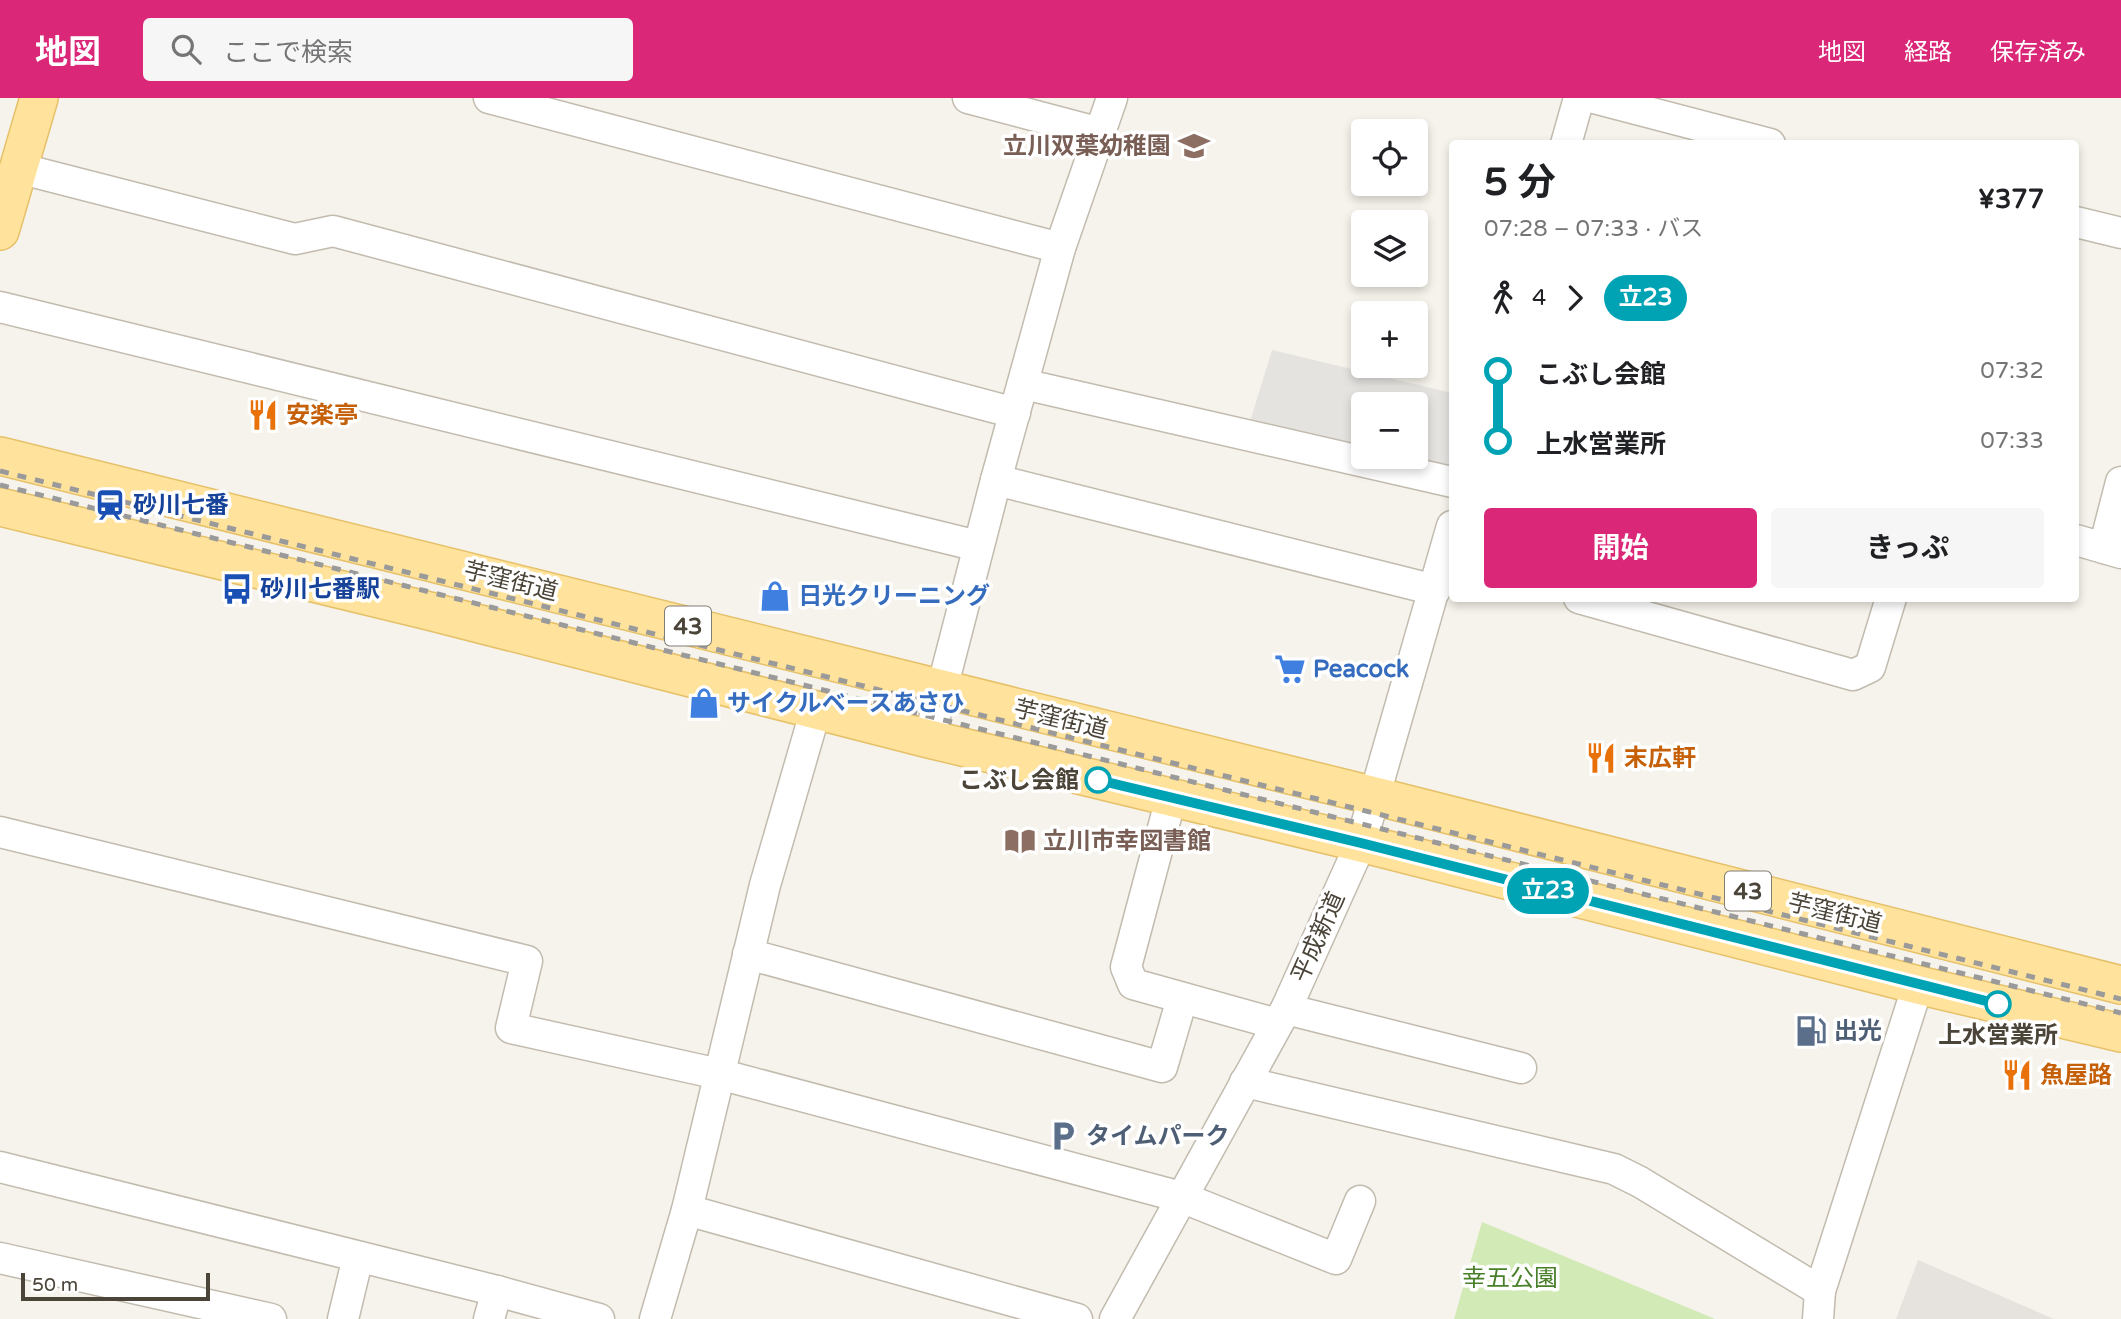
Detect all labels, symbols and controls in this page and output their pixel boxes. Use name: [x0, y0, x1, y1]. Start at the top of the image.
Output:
search box: [143, 18, 633, 81]
icon: search: [167, 30, 205, 68]
text: 地図: [35, 33, 101, 72]
text: ここで検索: [223, 37, 353, 68]
text: 地図: [1818, 38, 1866, 67]
text: 経路: [1904, 38, 1952, 67]
text: 保存済み: [1990, 38, 2086, 67]
map controls: [1351, 119, 1428, 469]
button: locate: [1351, 119, 1428, 196]
school or university icon: 立川双葉幼稚園: [1177, 129, 1211, 163]
place label: 立川双葉幼稚園: [1003, 132, 1171, 161]
text: 5 分: [1484, 160, 1556, 206]
text: ¥377: [1978, 184, 2044, 215]
button: layers: [1351, 210, 1428, 287]
text: 07:28 – 07:33 · バス: [1484, 215, 1703, 243]
icon: walk: [1484, 279, 1522, 317]
icon: forward: [1556, 279, 1594, 317]
text: 立23: [1618, 283, 1673, 312]
text: 4: [1532, 284, 1546, 312]
button: +: [1351, 301, 1428, 378]
text: 07:32: [1980, 357, 2044, 385]
text: こぶし会館: [1536, 359, 1666, 390]
button: −: [1351, 392, 1428, 469]
restaurant icon: 安楽亭: [246, 398, 280, 432]
place label: 安楽亭: [286, 401, 358, 430]
text: 07:33: [1980, 427, 2044, 455]
text: 上水営業所: [1536, 429, 1666, 460]
station icon: 砂川七番: [93, 488, 127, 522]
place label: 砂川七番: [133, 491, 229, 520]
button: 開始: [1484, 508, 1757, 588]
button: きっぷ: [1771, 508, 2044, 588]
street label: 芋窪街道: [461, 556, 561, 607]
bus stop icon: 砂川七番駅: [220, 572, 254, 606]
place label: 砂川七番駅: [260, 575, 380, 604]
shop icon: 日光クリーニング: [758, 579, 792, 613]
place label: 日光クリーニング: [798, 582, 990, 611]
road number: 43: [665, 606, 711, 646]
supermarket icon: Peacock: [1273, 652, 1307, 686]
place label: Peacock: [1313, 655, 1409, 684]
shop icon: サイクルベースあさひ: [687, 686, 721, 720]
place label: サイクルベースあさひ: [727, 689, 965, 718]
street label: 芋窪街道: [1011, 694, 1111, 745]
restaurant icon: 末広軒: [1584, 741, 1618, 775]
place label: 末広軒: [1624, 744, 1696, 773]
place label: こぶし会館: [959, 766, 1079, 795]
marker: こぶし会館: [1085, 767, 1111, 793]
library icon: 立川市幸図書館: [1003, 824, 1037, 858]
place label: 立川市幸図書館: [1043, 827, 1211, 856]
line badge: 立23: [1508, 868, 1588, 914]
road number: 43: [1725, 872, 1771, 911]
text: 立23: [1521, 876, 1575, 905]
street label: 平成新道: [1286, 887, 1351, 987]
street label: 芋窪街道: [1785, 888, 1885, 939]
marker: 上水営業所: [1985, 991, 2011, 1017]
fuel station icon: 出光: [1794, 1014, 1828, 1048]
place label: 出光: [1834, 1017, 1882, 1046]
place label: 上水営業所: [1938, 1021, 2058, 1050]
restaurant icon: 魚屋路: [2000, 1058, 2034, 1092]
place label: 魚屋路: [2040, 1061, 2112, 1090]
parking icon: タイムパーク: [1046, 1119, 1080, 1153]
place label: タイムパーク: [1086, 1122, 1230, 1151]
park label: 幸五公園: [1462, 1264, 1558, 1293]
scale bar: [21, 1270, 210, 1302]
text: 50 m: [32, 1274, 78, 1296]

